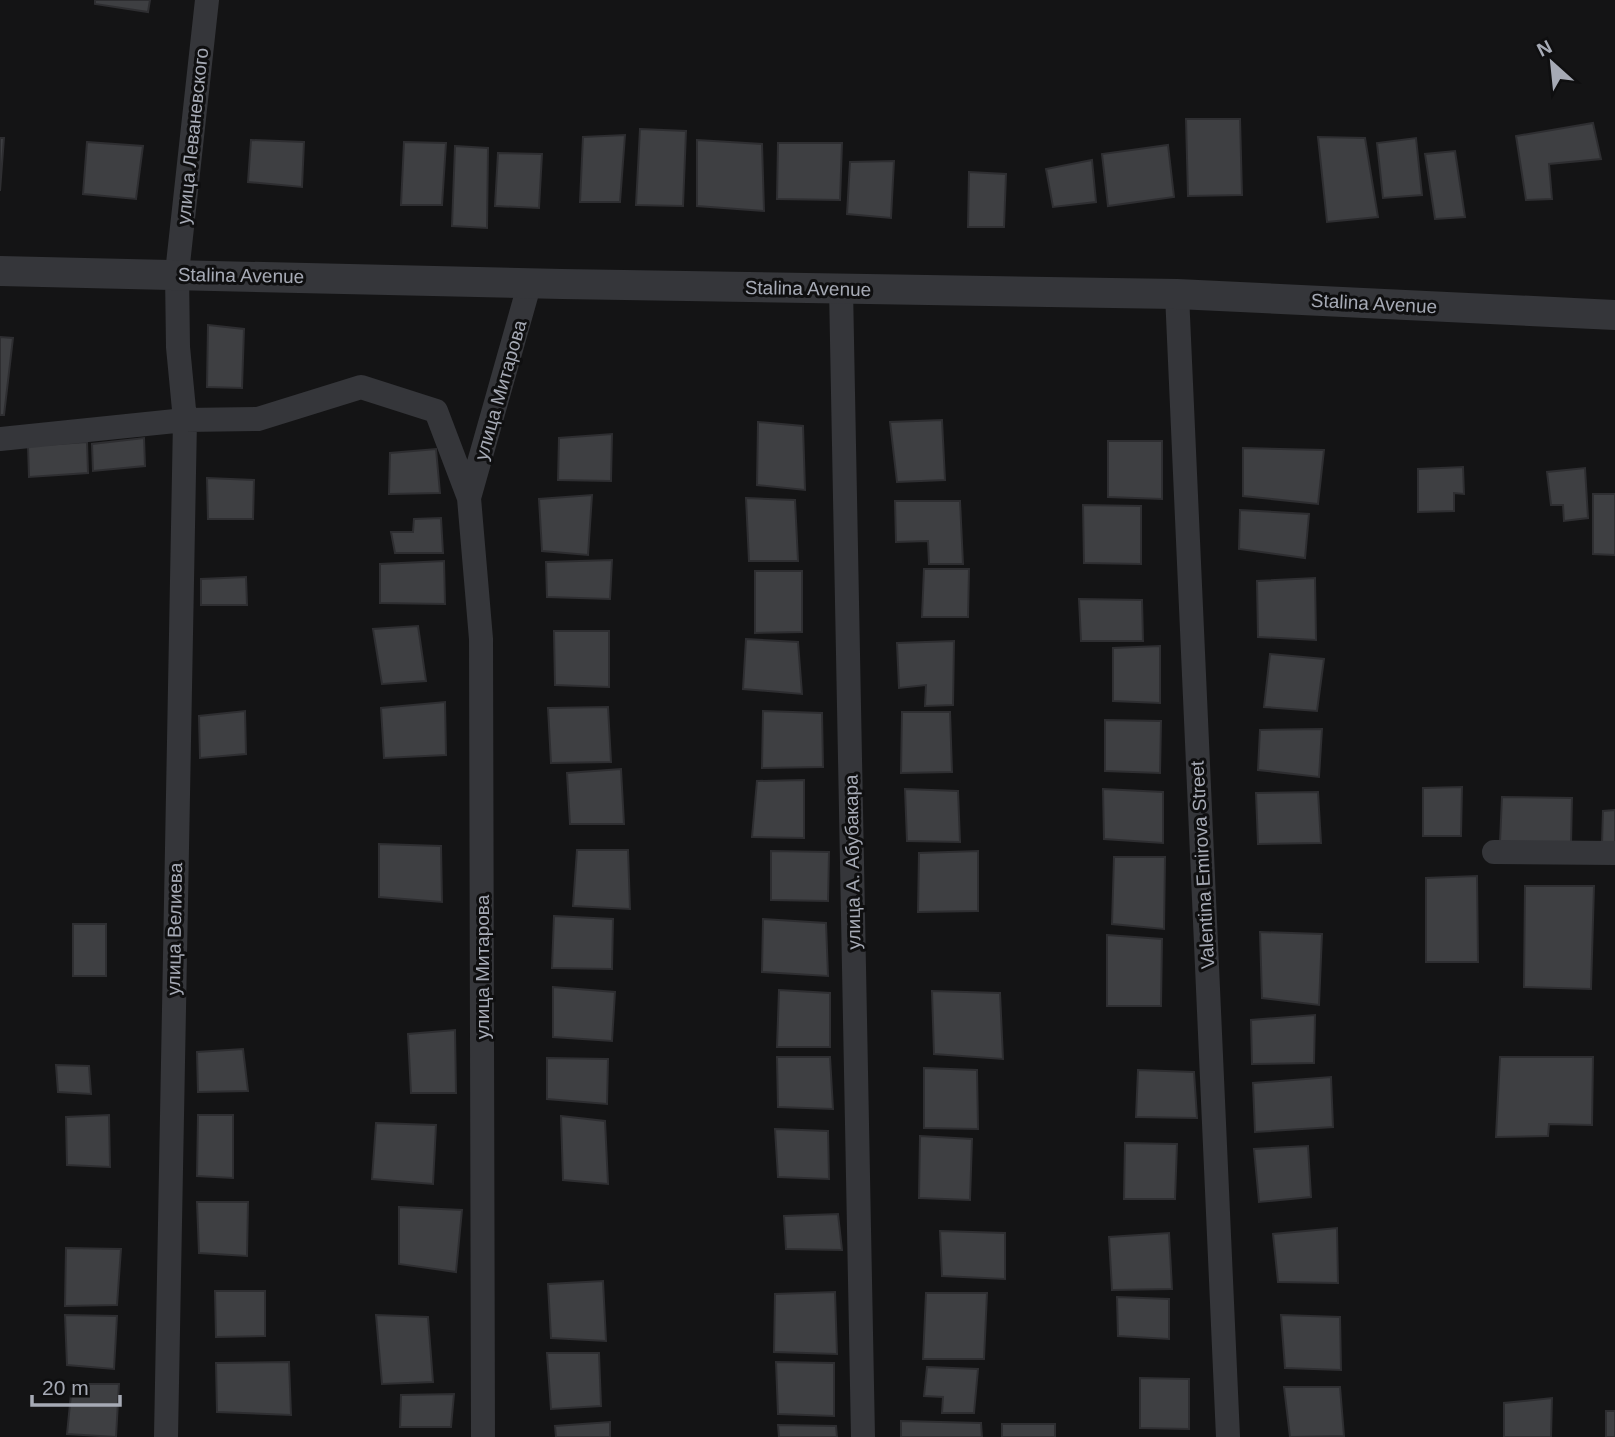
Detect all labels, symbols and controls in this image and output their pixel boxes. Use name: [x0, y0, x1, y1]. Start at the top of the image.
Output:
north arrow: [1517, 28, 1587, 98]
text: N: [1534, 36, 1555, 61]
street label: улица Леваневского: [173, 47, 212, 225]
street label: Stalina Avenue: [178, 264, 304, 287]
street label: Stalina Avenue: [745, 277, 871, 300]
street label: Stalina Avenue: [1310, 290, 1438, 317]
street label: улица Митарова: [470, 317, 531, 463]
street label: Valentina Emirova Street: [1187, 759, 1218, 970]
street label: улица А. Абубакара: [840, 774, 865, 950]
street label: улица Велиева: [163, 862, 186, 996]
street label: улица Митарова: [472, 894, 493, 1039]
scale bar: [32, 1364, 119, 1408]
text: 20 m: [42, 1376, 89, 1399]

